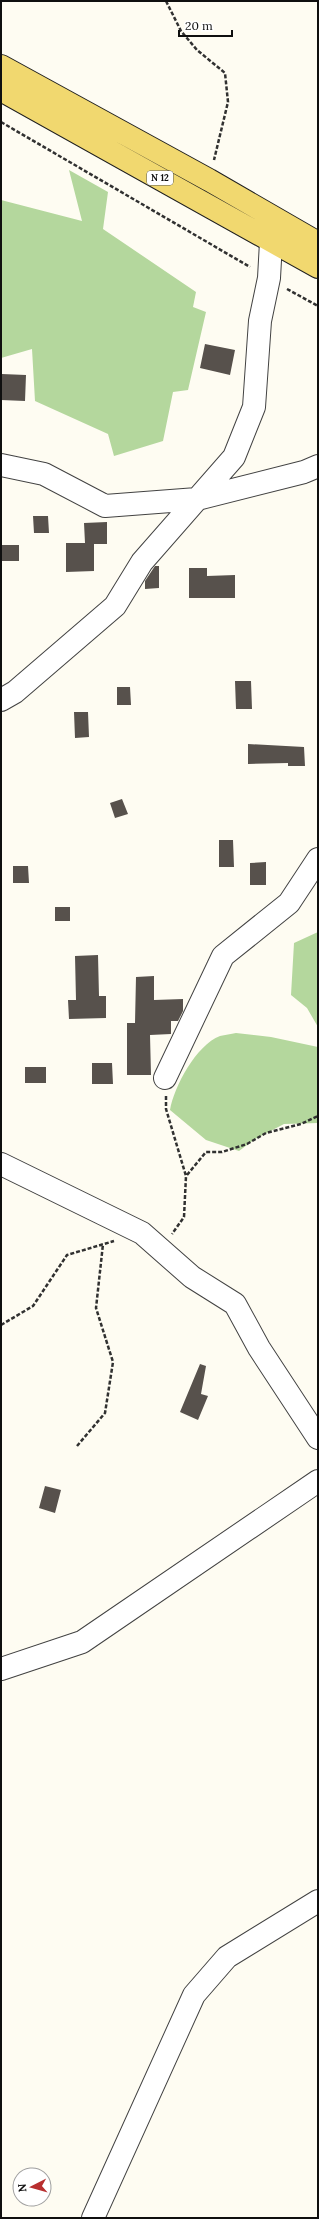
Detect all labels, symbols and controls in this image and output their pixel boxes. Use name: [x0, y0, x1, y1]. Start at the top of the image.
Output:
scale bar: [179, 12, 232, 38]
text: 20 m: [185, 18, 213, 33]
road number: N 12: [147, 171, 173, 185]
north arrow: [12, 2167, 52, 2207]
text: N: [15, 2183, 29, 2193]

